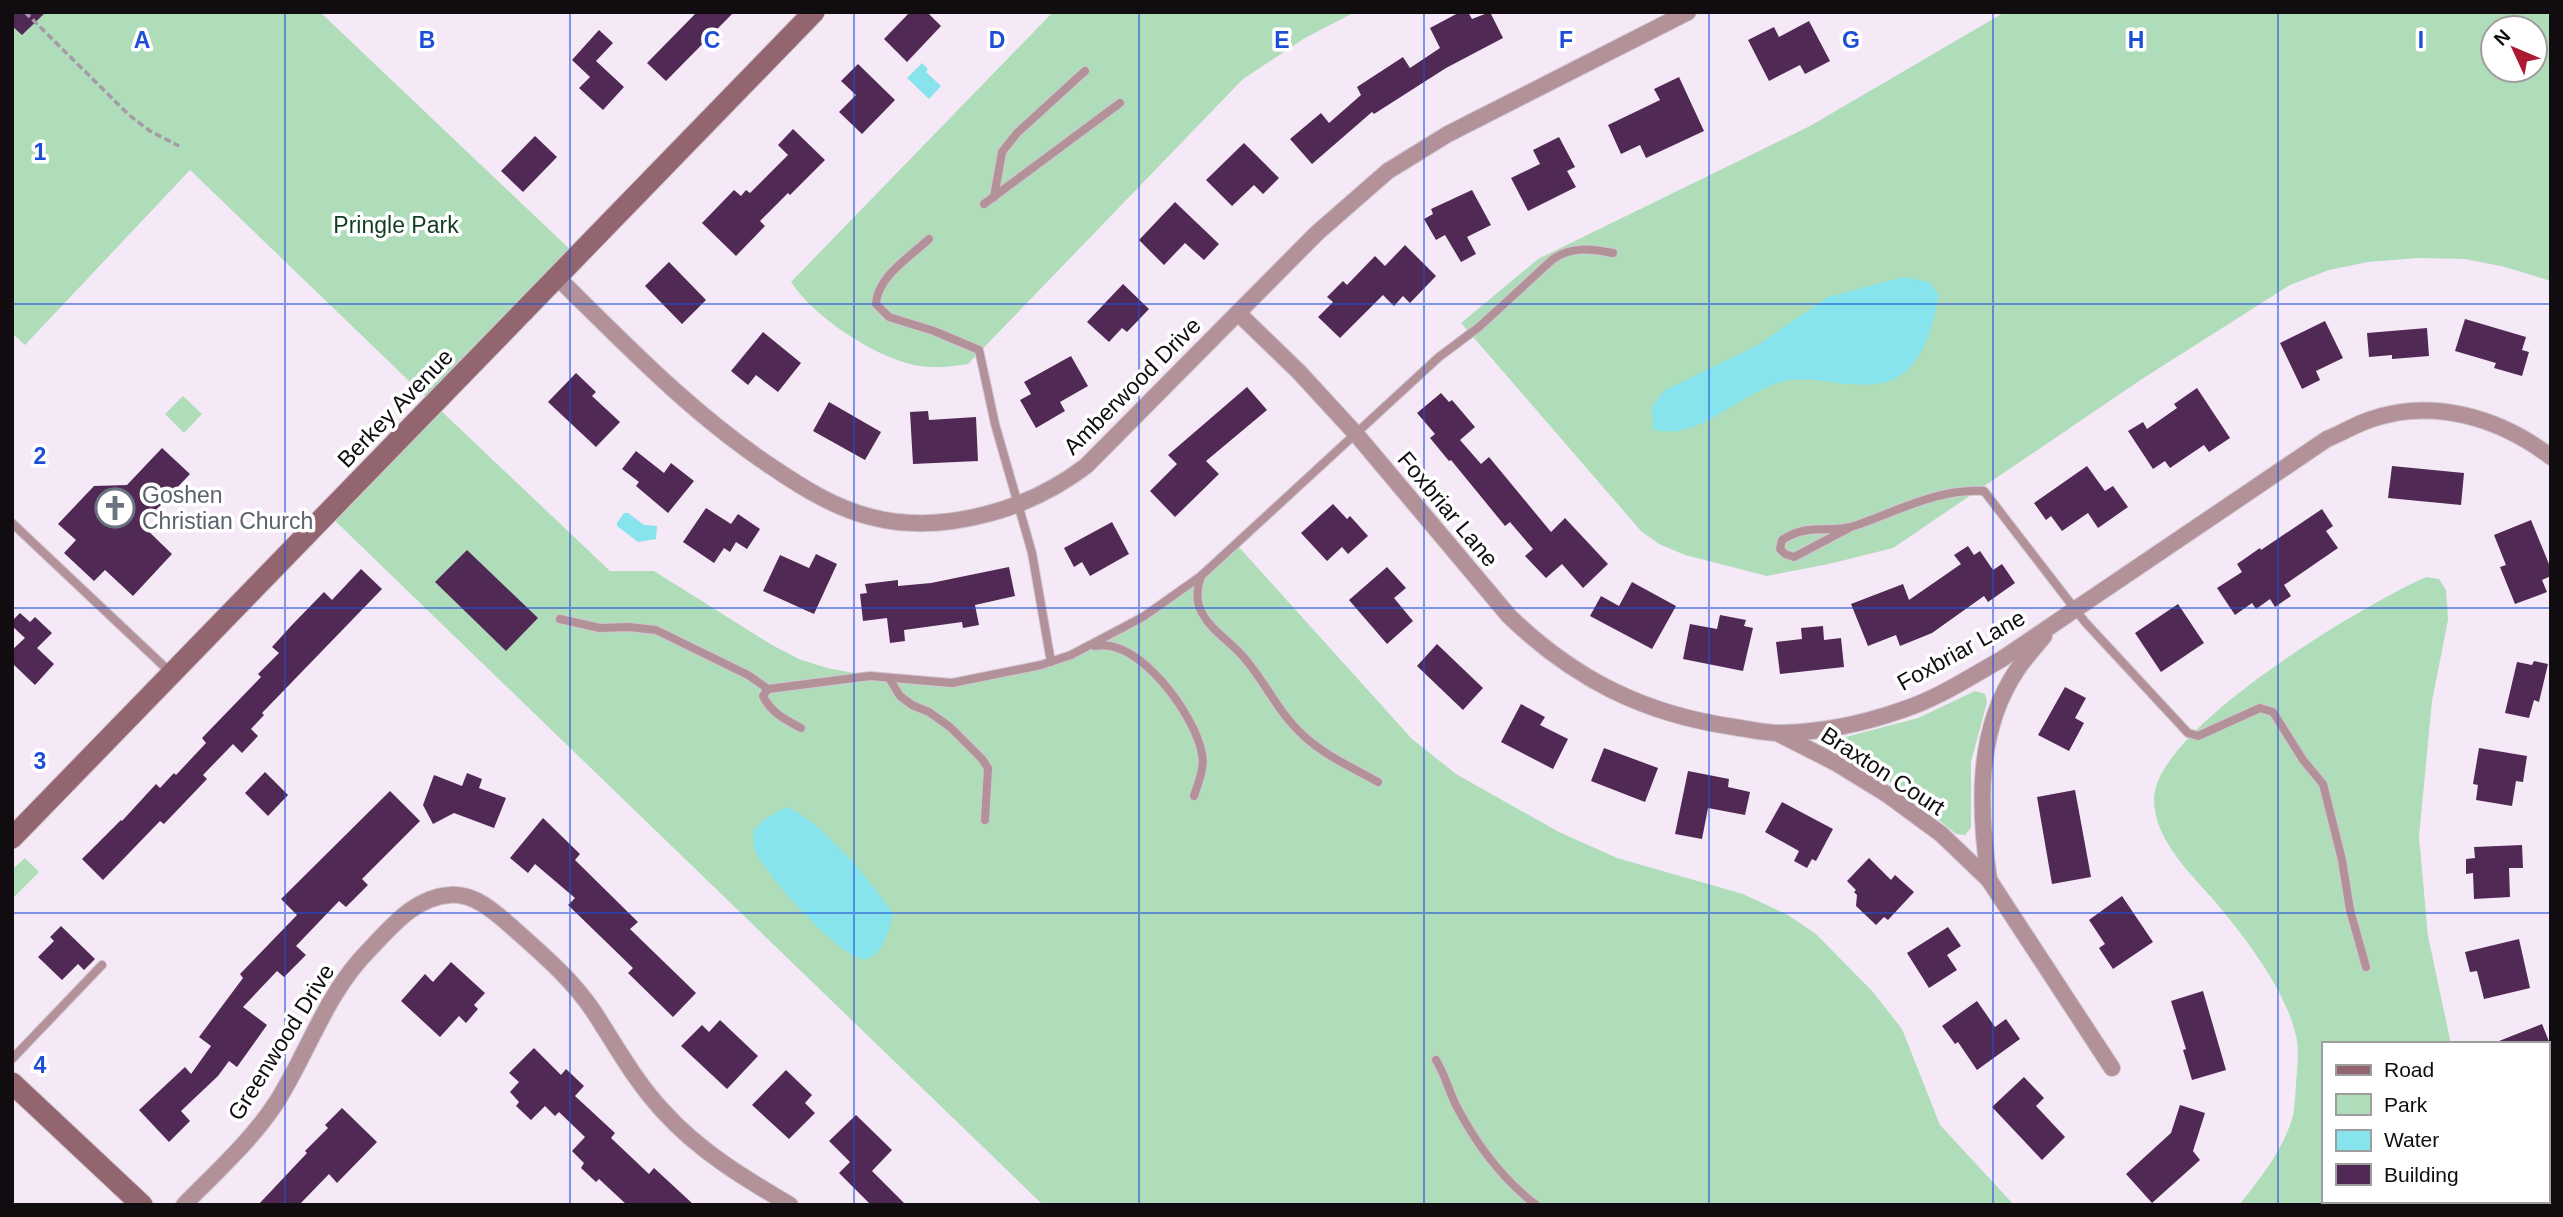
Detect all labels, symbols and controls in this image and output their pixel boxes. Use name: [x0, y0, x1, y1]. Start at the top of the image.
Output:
north arrow: [2479, 14, 2549, 84]
text: N: [2490, 25, 2514, 50]
text: A: [134, 27, 150, 53]
text: B: [419, 27, 435, 53]
text: C: [704, 27, 720, 53]
text: D: [989, 27, 1005, 53]
text: E: [1274, 27, 1290, 53]
text: F: [1559, 27, 1573, 53]
text: G: [1842, 27, 1860, 53]
text: H: [2128, 27, 2144, 53]
text: I: [2418, 27, 2424, 53]
text: 1: [34, 139, 47, 165]
park label: Pringle Park: [333, 212, 459, 238]
street label: Amberwood Drive: [1058, 312, 1206, 460]
street label: Berkey Avenue: [332, 343, 458, 473]
text: 2: [34, 443, 46, 469]
street label: Foxbriar Lane: [1392, 446, 1504, 572]
place label: Goshen Christian Church: [142, 482, 313, 534]
church icon: Goshen Christian Church: [94, 487, 136, 529]
street label: Foxbriar Lane: [1893, 604, 2029, 696]
street label: Braxton Court: [1816, 721, 1950, 821]
text: 3: [34, 748, 46, 774]
street label: Greenwood Drive: [223, 959, 339, 1125]
legend: [2322, 1042, 2549, 1203]
text: 4: [34, 1052, 47, 1078]
text: Road: [2384, 1058, 2434, 1081]
text: Park: [2384, 1093, 2428, 1116]
text: Water: [2384, 1128, 2439, 1151]
text: Building: [2384, 1163, 2459, 1186]

